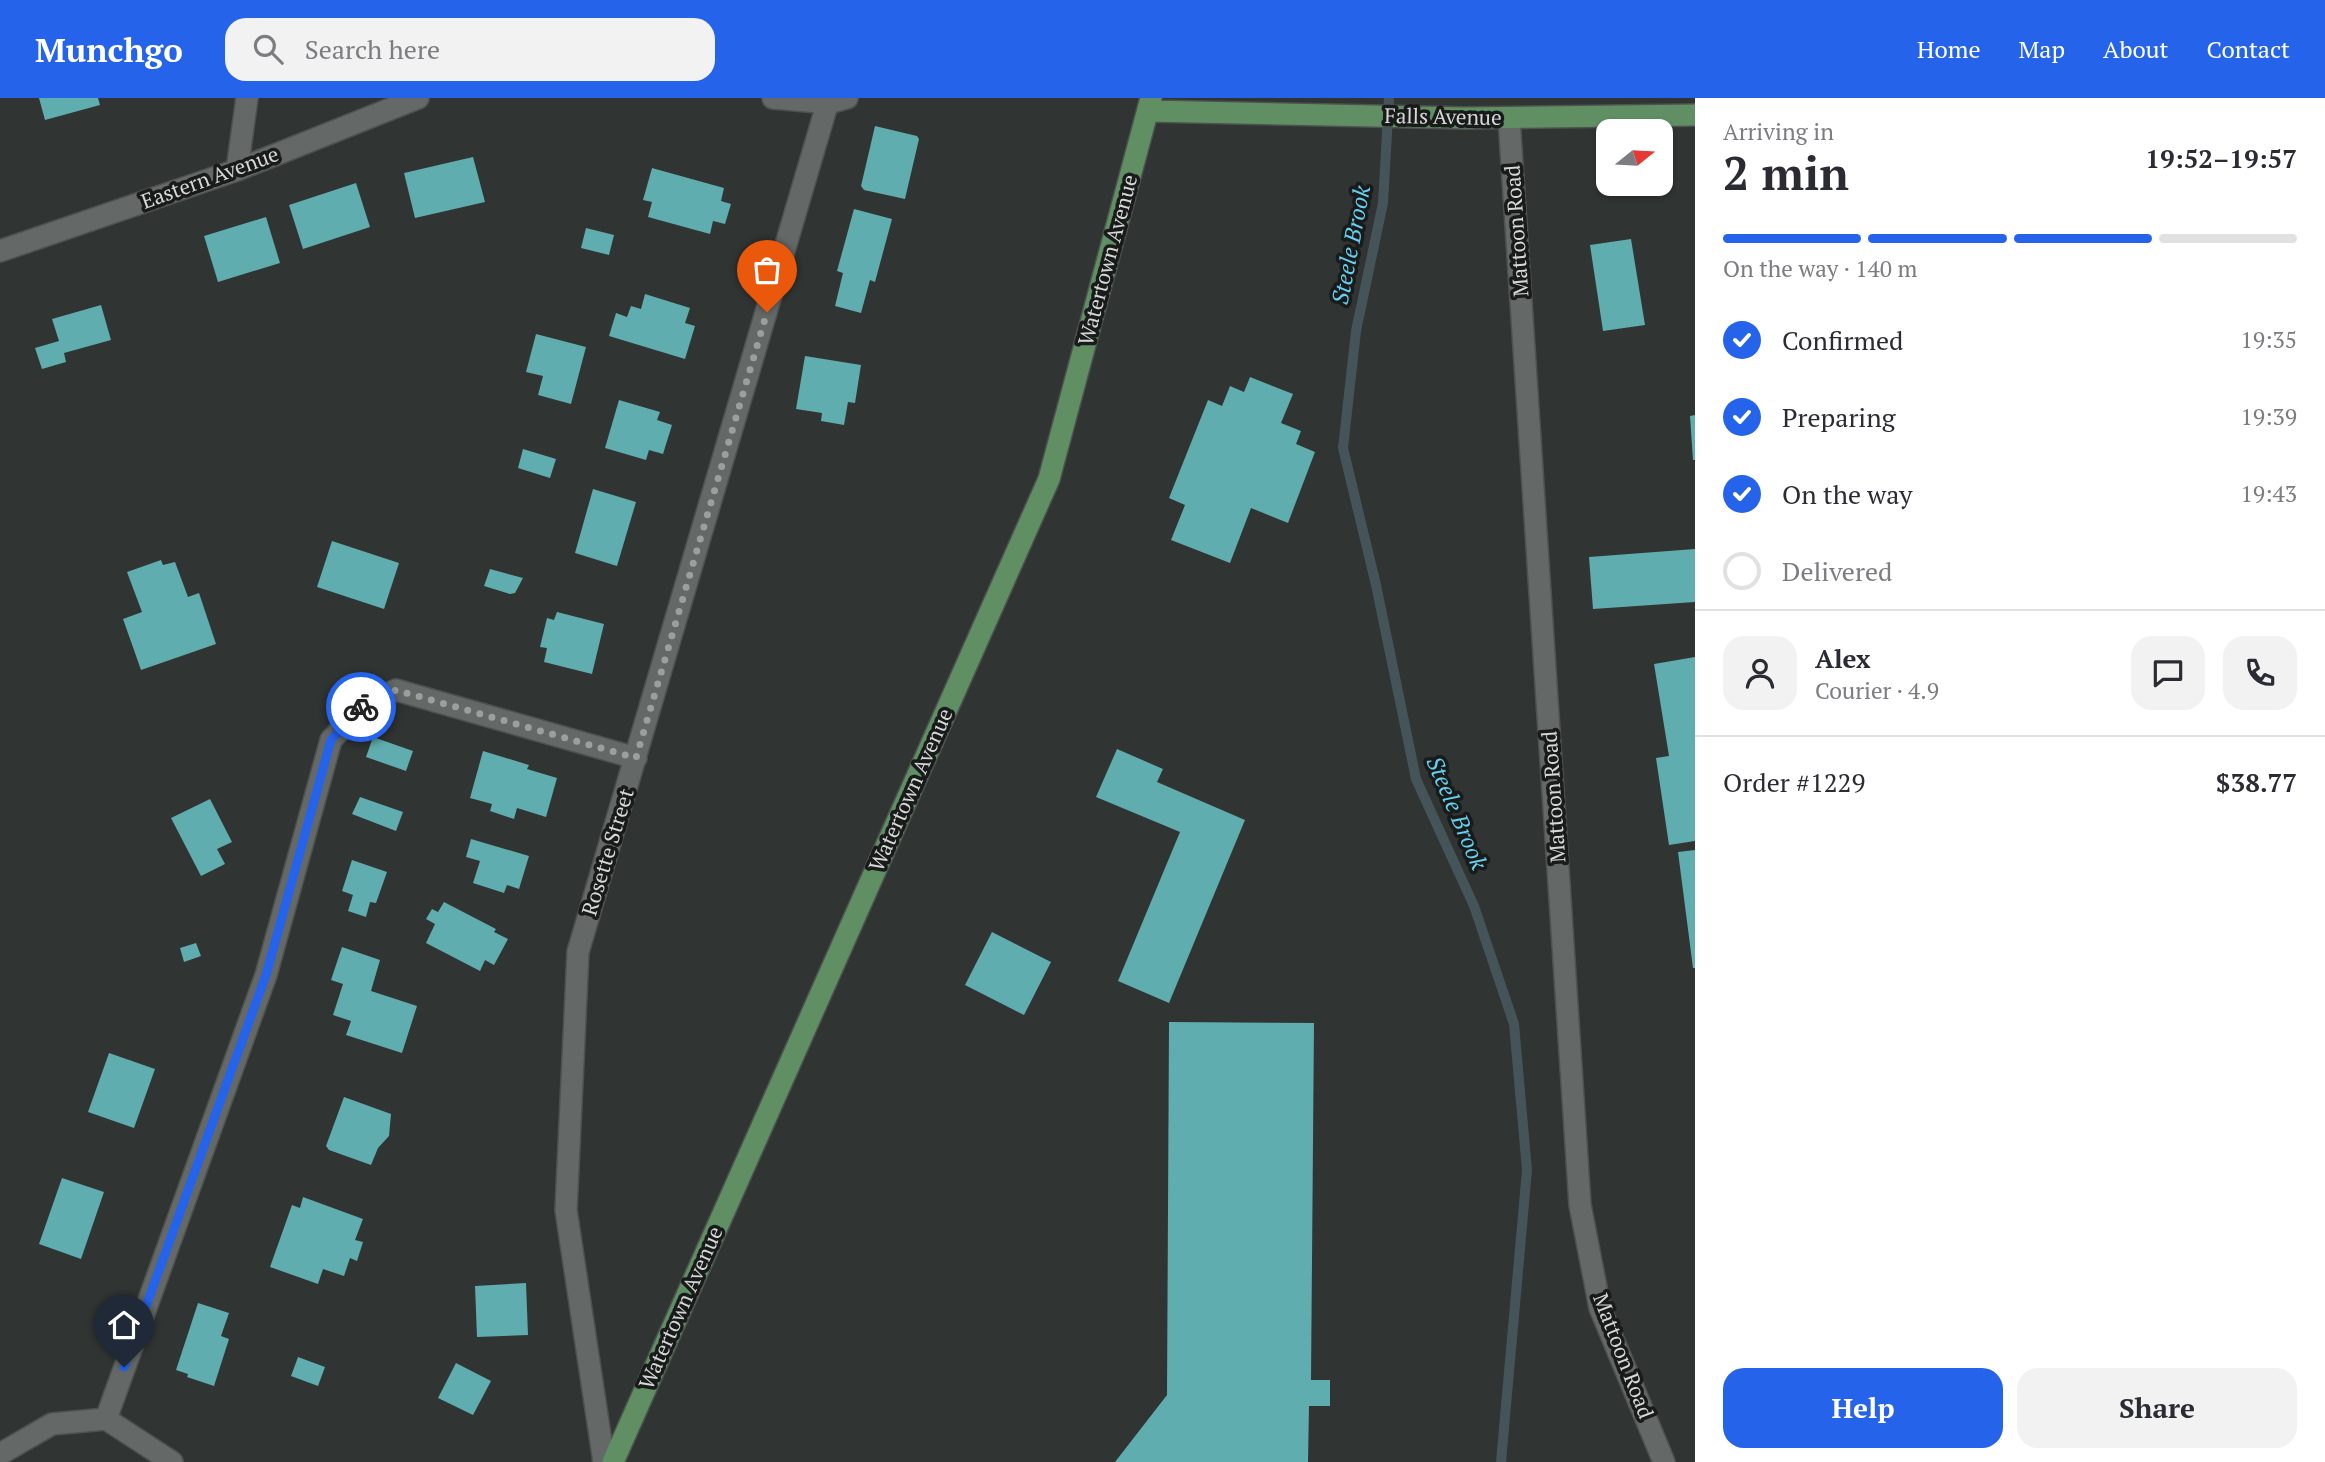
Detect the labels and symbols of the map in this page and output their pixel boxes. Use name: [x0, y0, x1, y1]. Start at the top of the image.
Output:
street label: Falls Avenue: [1384, 101, 1502, 131]
north arrow: [1596, 119, 1673, 196]
street label: Eastern Avenue: [137, 139, 282, 215]
street label: Mattoon Road: [1497, 164, 1535, 298]
street label: Watertown Avenue: [1071, 171, 1143, 348]
water label: Steele Brook: [1324, 182, 1377, 307]
pin: [737, 240, 797, 312]
courier: [326, 672, 396, 742]
street label: Watertown Avenue: [862, 704, 959, 876]
street label: Mattoon Road: [1534, 730, 1572, 864]
water label: Steele Brook: [1420, 751, 1496, 875]
street label: Rosette Street: [574, 785, 640, 919]
street label: Watertown Avenue: [632, 1222, 729, 1394]
street label: Mattoon Road: [1587, 1289, 1661, 1423]
pin: [94, 1295, 154, 1367]

